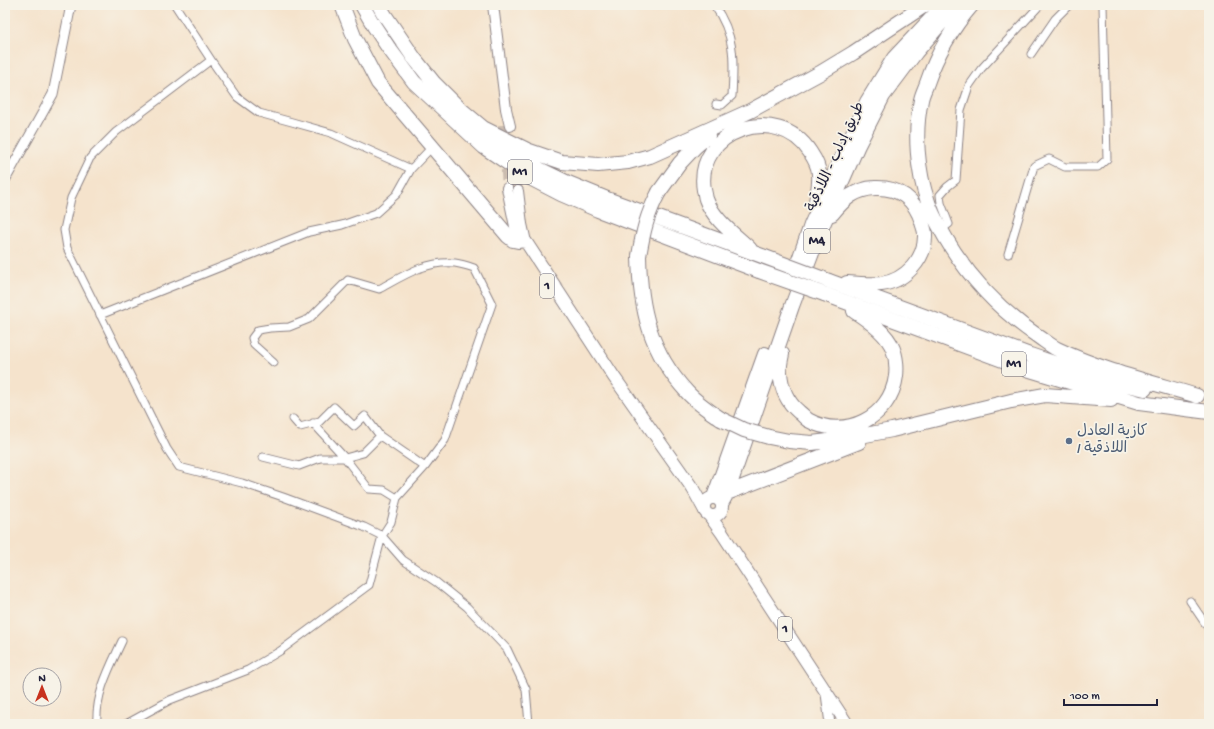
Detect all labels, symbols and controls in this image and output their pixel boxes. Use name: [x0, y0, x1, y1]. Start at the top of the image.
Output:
street label: طريق إدلب - اللاذقية: [803, 99, 869, 215]
road number: M1: [508, 160, 532, 184]
road number: M4: [804, 229, 830, 253]
road number: 1: [540, 274, 554, 298]
road number: M1: [1002, 352, 1026, 376]
place label: كازية العادل / اللاذقية: [1077, 423, 1147, 458]
marker: كازية العادل / اللاذقية: [1064, 436, 1074, 446]
road number: 1: [778, 617, 792, 641]
north arrow: [22, 667, 62, 707]
text: N: [38, 673, 46, 685]
scale bar: [1064, 681, 1157, 707]
text: 100 m: [1069, 690, 1100, 704]

